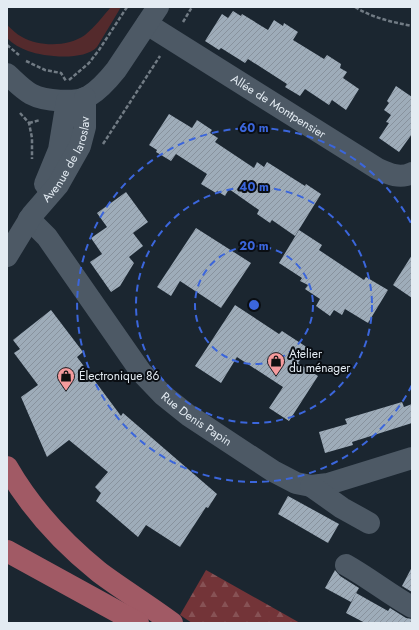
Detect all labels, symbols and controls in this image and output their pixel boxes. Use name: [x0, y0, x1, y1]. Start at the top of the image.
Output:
street label: Allée de Montpensier: [227, 70, 330, 144]
street label: Avenue de Iaroslav: [38, 116, 94, 206]
text: 60 m: [239, 119, 269, 137]
text: 40 m: [239, 178, 269, 196]
text: 20 m: [239, 237, 269, 255]
centre of rings: [247, 298, 261, 312]
place label: Atelier du ménager: [289, 345, 351, 377]
shop icon: Atelier du ménager: [266, 351, 286, 376]
shop icon: Électronique 86: [56, 366, 76, 391]
place label: Électronique 86: [79, 367, 160, 385]
street label: Rue Denis Papin: [157, 388, 235, 451]

